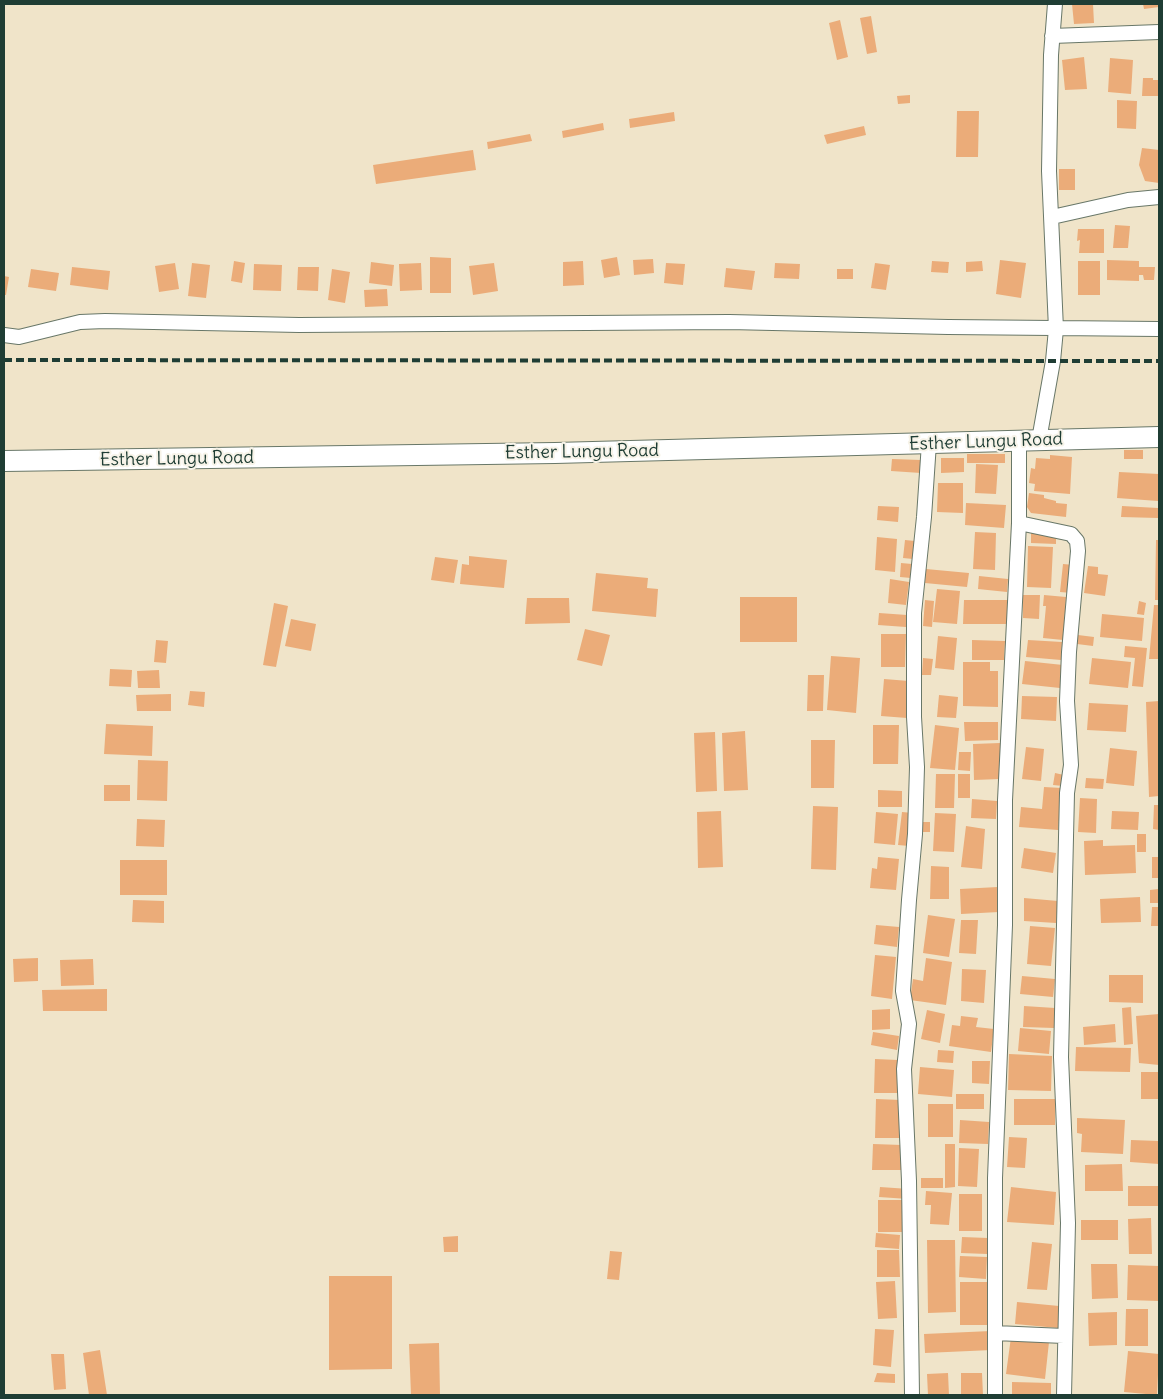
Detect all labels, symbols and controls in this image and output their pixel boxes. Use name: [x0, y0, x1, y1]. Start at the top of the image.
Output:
street label: Esther Lungu Road: [909, 429, 1063, 455]
street label: Esther Lungu Road: [505, 440, 659, 464]
street label: Esther Lungu Road: [100, 447, 254, 471]

